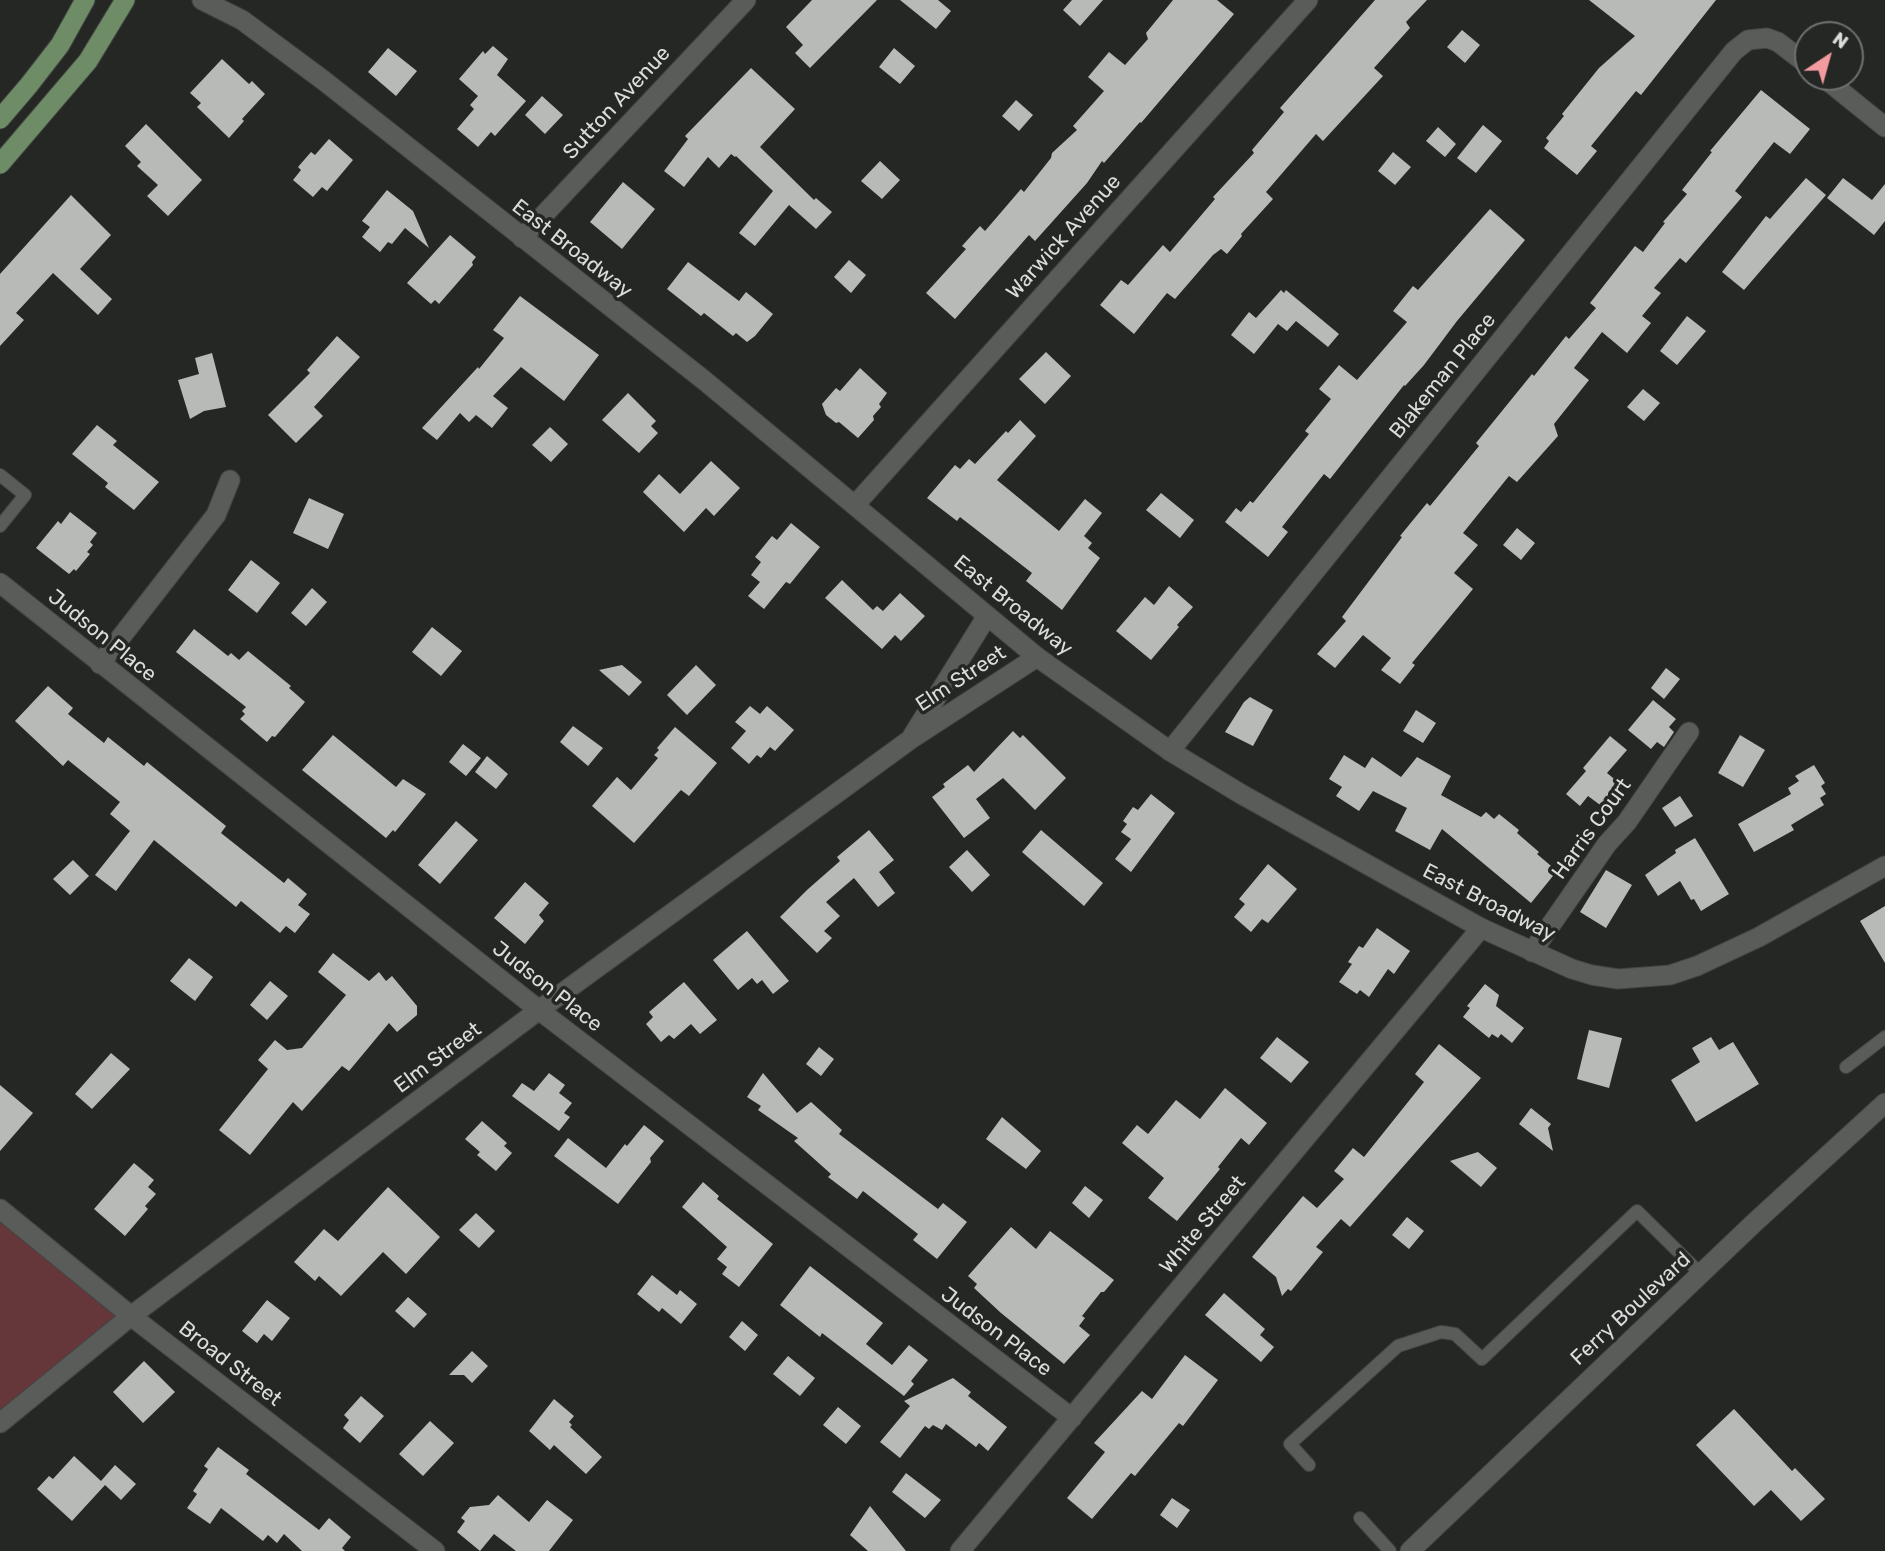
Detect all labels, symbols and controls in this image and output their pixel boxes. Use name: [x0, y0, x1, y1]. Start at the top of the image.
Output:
north arrow: [1794, 21, 1864, 91]
text: N: [1828, 27, 1853, 54]
street label: Sutton Avenue: [558, 41, 676, 165]
street label: Warwick Avenue: [1001, 169, 1127, 305]
street label: East Broadway: [507, 194, 637, 304]
street label: Blakeman Place: [1385, 308, 1501, 444]
street label: East Broadway: [948, 550, 1078, 662]
street label: Judson Place: [43, 585, 161, 687]
street label: Elm Street: [911, 641, 1011, 717]
street label: Harris Court: [1547, 774, 1637, 884]
street label: East Broadway: [1418, 859, 1560, 947]
street label: Judson Place: [487, 936, 607, 1038]
street label: Elm Street: [390, 1017, 486, 1099]
street label: White Street: [1155, 1171, 1251, 1279]
street label: Ferry Boulevard: [1566, 1247, 1696, 1371]
street label: Judson Place: [935, 1282, 1057, 1382]
street label: Broad Street: [173, 1316, 287, 1412]

